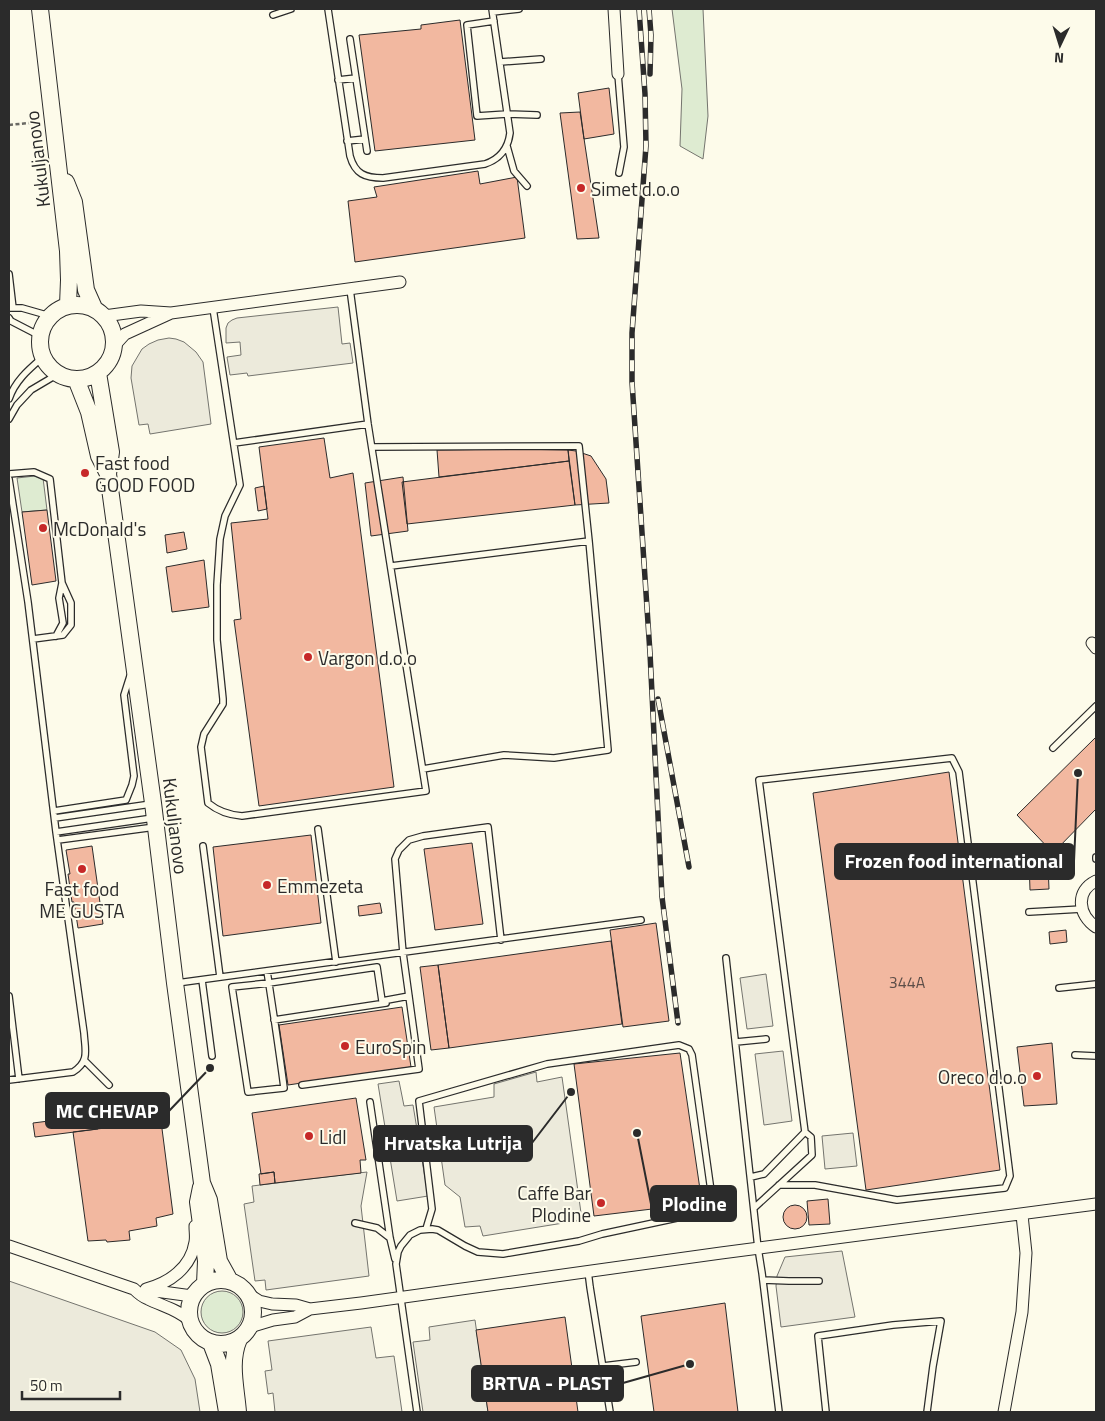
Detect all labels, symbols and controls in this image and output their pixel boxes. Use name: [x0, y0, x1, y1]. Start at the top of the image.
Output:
north arrow: [1035, 20, 1085, 70]
text: N: [1053, 48, 1065, 69]
street label: Kukuljanovo: [17, 109, 57, 209]
place label: Simet d.o.o: [591, 174, 680, 203]
marker: Simet d.o.o: [575, 182, 587, 194]
place label: Fast food GOOD FOOD: [95, 448, 195, 499]
marker: Fast food GOOD FOOD: [79, 467, 91, 479]
place label: McDonald's: [53, 514, 146, 543]
marker: McDonald's: [37, 522, 49, 534]
place label: Vargon d.o.o: [318, 643, 417, 672]
marker: Vargon d.o.o: [302, 651, 314, 663]
street label: Kukuljanovo: [156, 776, 196, 876]
callout: Frozen food international: [835, 844, 1074, 879]
text: Frozen food international: [845, 845, 1064, 876]
marker: Fast food ME GUSTA: [76, 863, 88, 875]
place label: Emmezeta: [277, 871, 364, 900]
place label: Fast food ME GUSTA: [39, 874, 125, 925]
marker: Emmezeta: [261, 879, 273, 891]
house number: 344A: [889, 970, 926, 994]
place label: EuroSpin: [355, 1032, 426, 1061]
marker: EuroSpin: [339, 1040, 351, 1052]
place label: Oreco d.o.o: [938, 1062, 1027, 1091]
marker: Oreco d.o.o: [1031, 1070, 1043, 1082]
callout: MC CHEVAP: [46, 1093, 169, 1128]
text: MC CHEVAP: [55, 1095, 159, 1126]
place label: Lidl: [319, 1122, 347, 1151]
callout: Hrvatska Lutrija: [374, 1126, 532, 1161]
text: Hrvatska Lutrija: [384, 1127, 522, 1158]
marker: Lidl: [303, 1130, 315, 1142]
place label: Caffe Bar Plodine: [517, 1178, 591, 1229]
callout: Plodine: [651, 1186, 736, 1221]
text: Plodine: [661, 1188, 727, 1219]
marker: Caffe Bar Plodine: [595, 1197, 607, 1209]
callout: BRTVA - PLAST: [472, 1366, 623, 1401]
text: BRTVA - PLAST: [482, 1367, 613, 1398]
scale bar: [22, 1368, 120, 1400]
text: 50 m: [30, 1374, 63, 1397]

